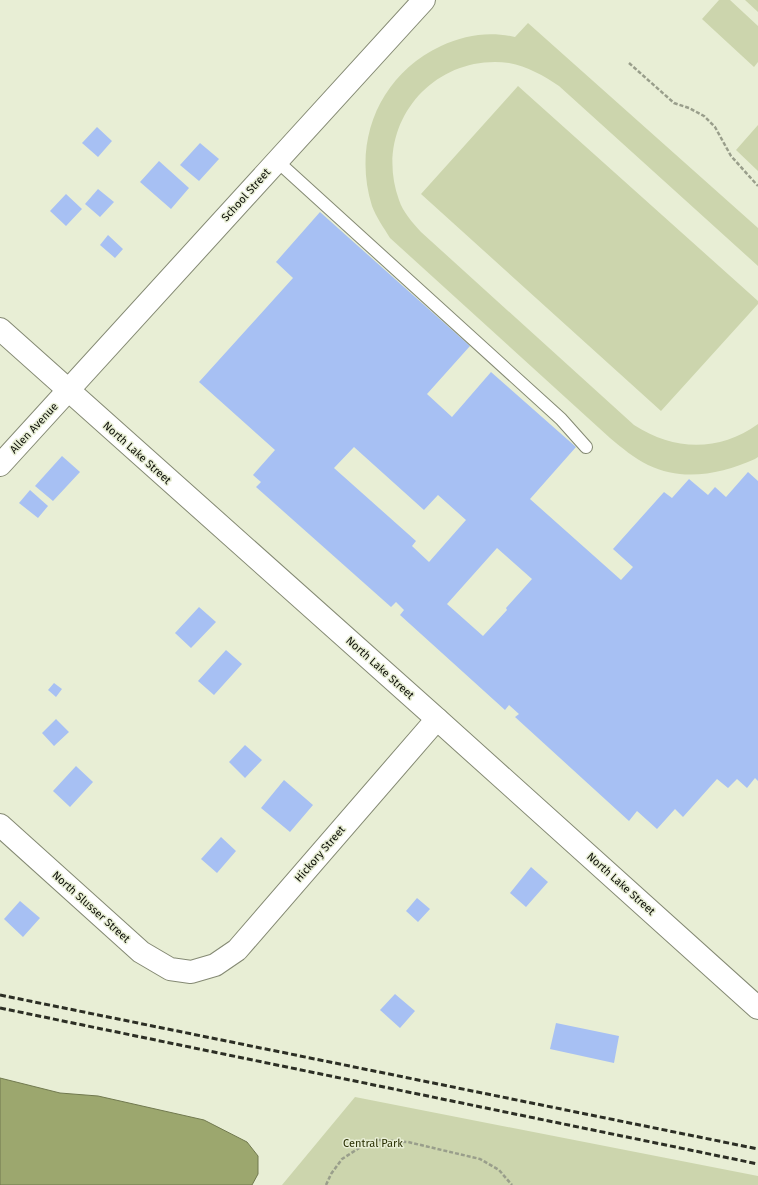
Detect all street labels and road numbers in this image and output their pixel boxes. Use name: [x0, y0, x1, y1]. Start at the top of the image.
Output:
street label: School Street: [219, 166, 273, 224]
street label: Allen Avenue: [7, 400, 61, 456]
street label: North Lake Street: [100, 419, 174, 487]
street label: North Lake Street: [343, 634, 417, 702]
street label: Hickory Street: [292, 823, 348, 885]
street label: North Lake Street: [584, 850, 658, 918]
street label: North Slusser Street: [49, 869, 133, 945]

